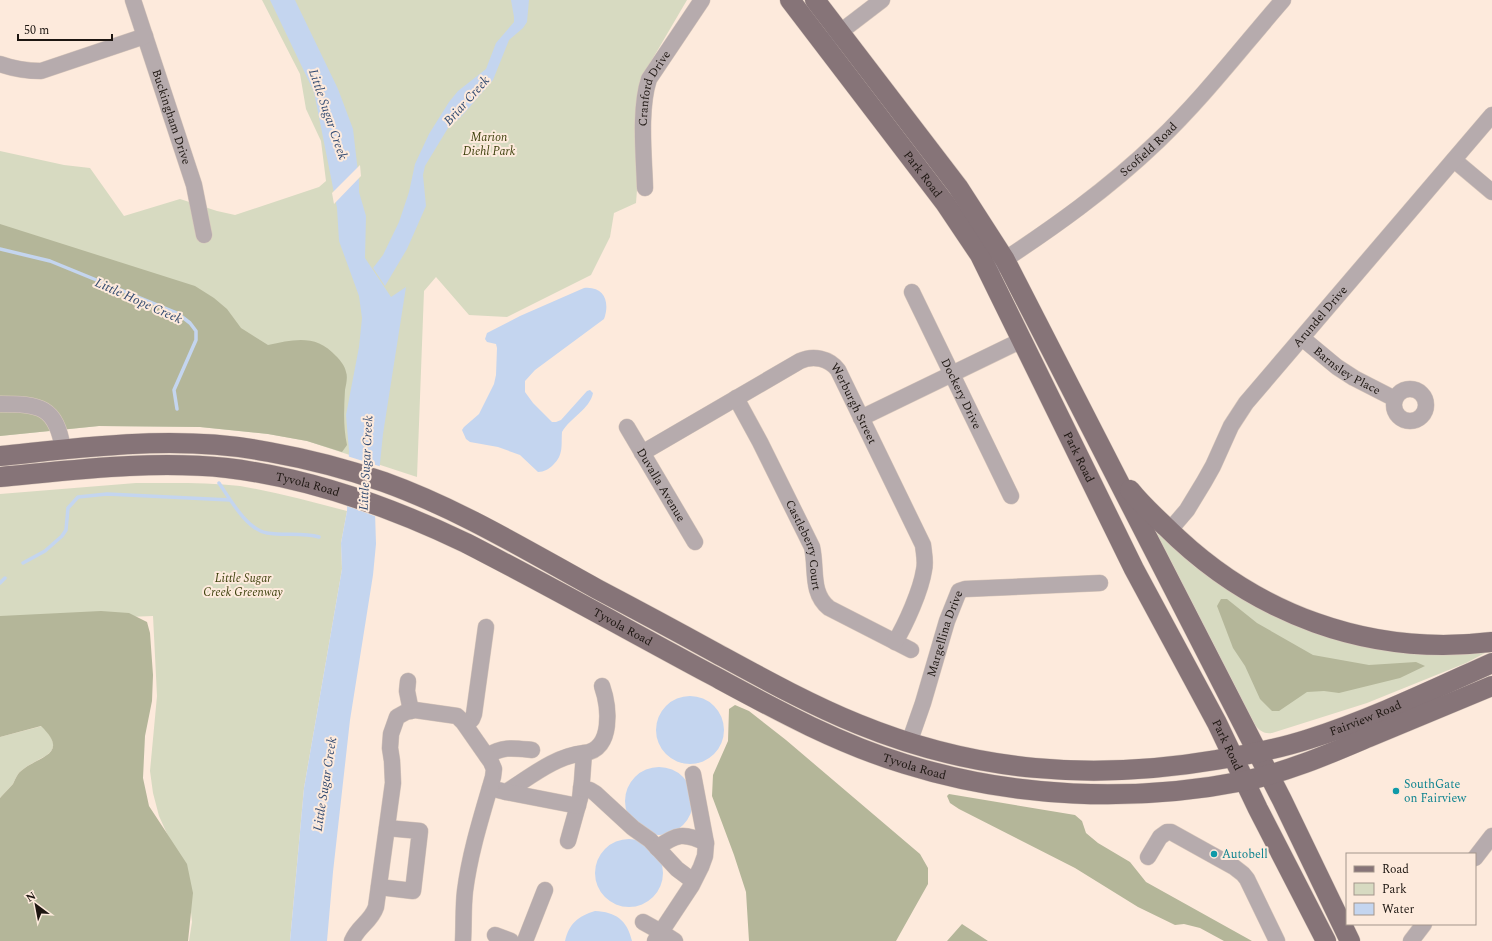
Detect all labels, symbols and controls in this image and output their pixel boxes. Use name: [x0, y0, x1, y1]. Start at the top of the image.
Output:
scale bar: [18, 16, 112, 42]
text: 50 m: [24, 21, 49, 40]
street label: Cranford Drive: [634, 47, 676, 127]
water label: Little Sugar Creek: [303, 66, 353, 163]
street label: Buckingham Drive: [146, 67, 196, 167]
water label: Briar Creek: [439, 71, 495, 130]
street label: Scofield Road: [1116, 118, 1182, 181]
park label: Marion Diehl Park: [463, 128, 516, 161]
street label: Park Road: [898, 147, 947, 202]
water label: Little Hope Creek: [92, 273, 186, 329]
street label: Arundel Drive: [1288, 282, 1352, 352]
street label: Barnsley Place: [1309, 342, 1384, 400]
street label: Dockery Drive: [936, 355, 986, 433]
street label: Werburgh Street: [826, 359, 882, 447]
water label: Little Sugar Creek: [354, 415, 378, 511]
street label: Park Road: [1058, 428, 1099, 486]
street label: Duvalla Avenue: [631, 444, 690, 526]
street label: Tyvola Road: [274, 467, 342, 502]
street label: Castleberry Court: [780, 497, 826, 592]
park label: Little Sugar Creek Greenway: [203, 569, 283, 602]
street label: Margellina Drive: [922, 587, 968, 680]
street label: Tyvola Road: [589, 603, 656, 651]
street label: Fairview Road: [1327, 696, 1405, 741]
street label: Park Road: [1207, 716, 1247, 774]
water label: Little Sugar Creek: [308, 736, 342, 833]
street label: Tyvola Road: [880, 748, 948, 785]
place label: SouthGate on Fairview: [1404, 775, 1467, 808]
marker: SouthGate on Fairview: [1391, 786, 1401, 796]
place label: Autobell: [1222, 845, 1268, 864]
marker: Autobell: [1209, 849, 1219, 859]
legend: [1346, 853, 1476, 925]
text: Road: [1382, 860, 1409, 879]
text: Park: [1382, 880, 1407, 899]
north arrow: [16, 885, 56, 925]
text: N: [23, 887, 39, 907]
text: Water: [1382, 900, 1414, 919]

